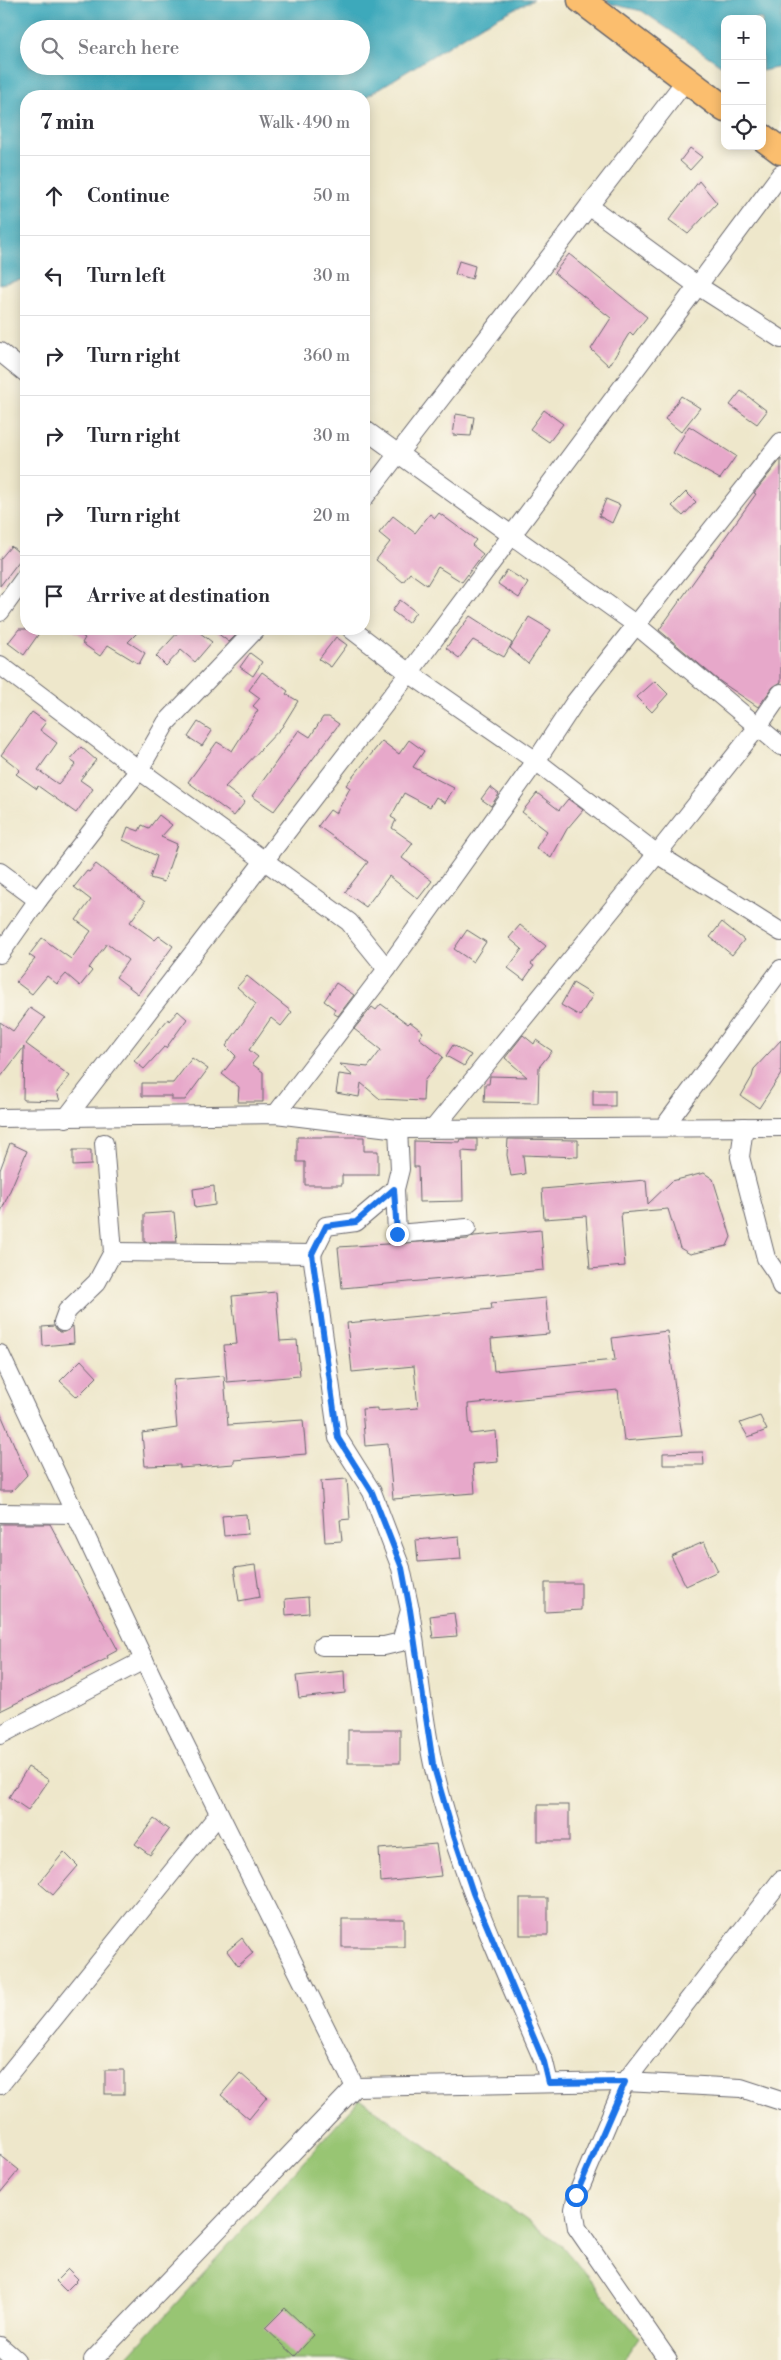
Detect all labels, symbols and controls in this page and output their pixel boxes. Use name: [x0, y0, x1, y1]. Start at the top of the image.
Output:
map controls: [721, 15, 766, 150]
button: +: [721, 15, 766, 60]
search box: [20, 20, 370, 75]
icon: search: [38, 34, 66, 62]
text: Search here: [78, 36, 179, 60]
button: −: [721, 60, 766, 105]
button: locate: [721, 105, 766, 150]
text: 7 min: [40, 110, 94, 136]
text: Walk · 490 m: [259, 113, 350, 133]
icon: ahead: [40, 182, 68, 210]
text: Continue: [87, 184, 170, 208]
text: 50 m: [313, 186, 350, 206]
icon: left: [40, 262, 68, 290]
text: Turn left: [87, 264, 166, 288]
text: 30 m: [313, 266, 350, 286]
icon: right: [40, 342, 68, 370]
text: Turn right: [87, 344, 180, 368]
text: 360 m: [304, 346, 350, 366]
icon: right: [40, 422, 68, 450]
text: Turn right: [87, 424, 180, 448]
text: 30 m: [313, 426, 350, 446]
icon: right: [40, 502, 68, 530]
text: Turn right: [87, 504, 180, 528]
text: 20 m: [313, 506, 350, 526]
icon: arrive: [40, 582, 68, 610]
text: Arrive at destination: [87, 584, 270, 608]
route end: [386, 1223, 409, 1246]
route start: [565, 2184, 588, 2207]

